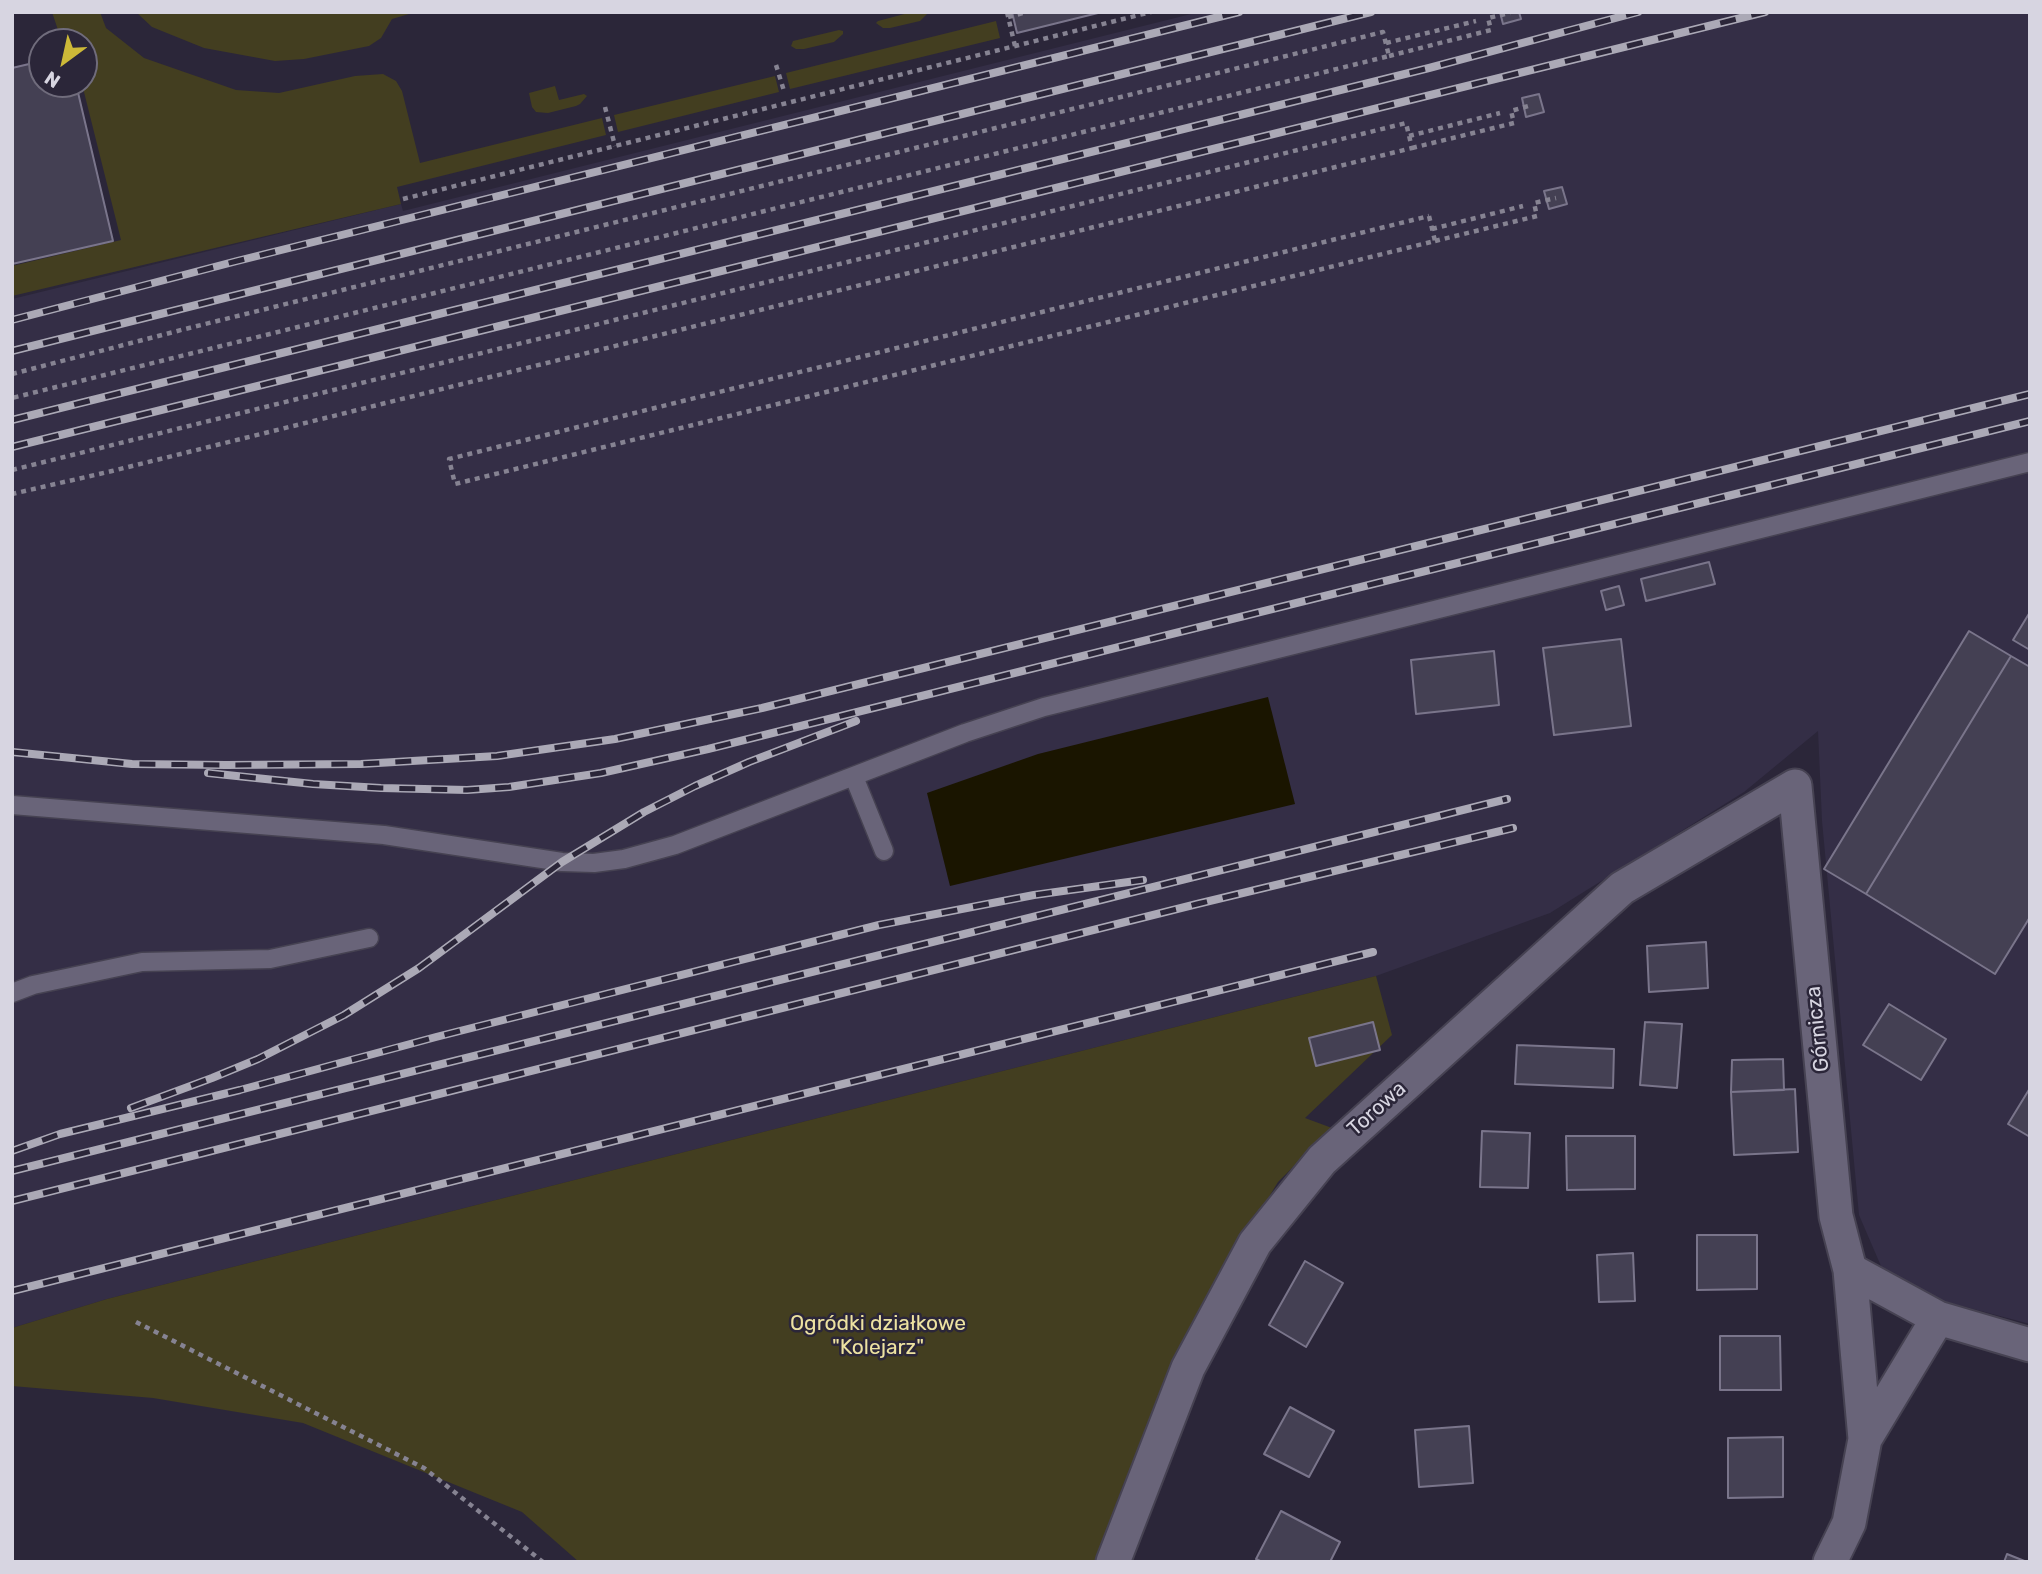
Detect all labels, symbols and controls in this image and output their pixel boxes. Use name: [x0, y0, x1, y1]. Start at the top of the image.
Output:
north arrow: [28, 28, 98, 98]
text: N: [40, 66, 64, 93]
street label: Górnicza: [1801, 985, 1835, 1073]
street label: Torowa: [1343, 1076, 1411, 1142]
park label: Ogródki działkowe "Kolejarz": [790, 1311, 966, 1361]

